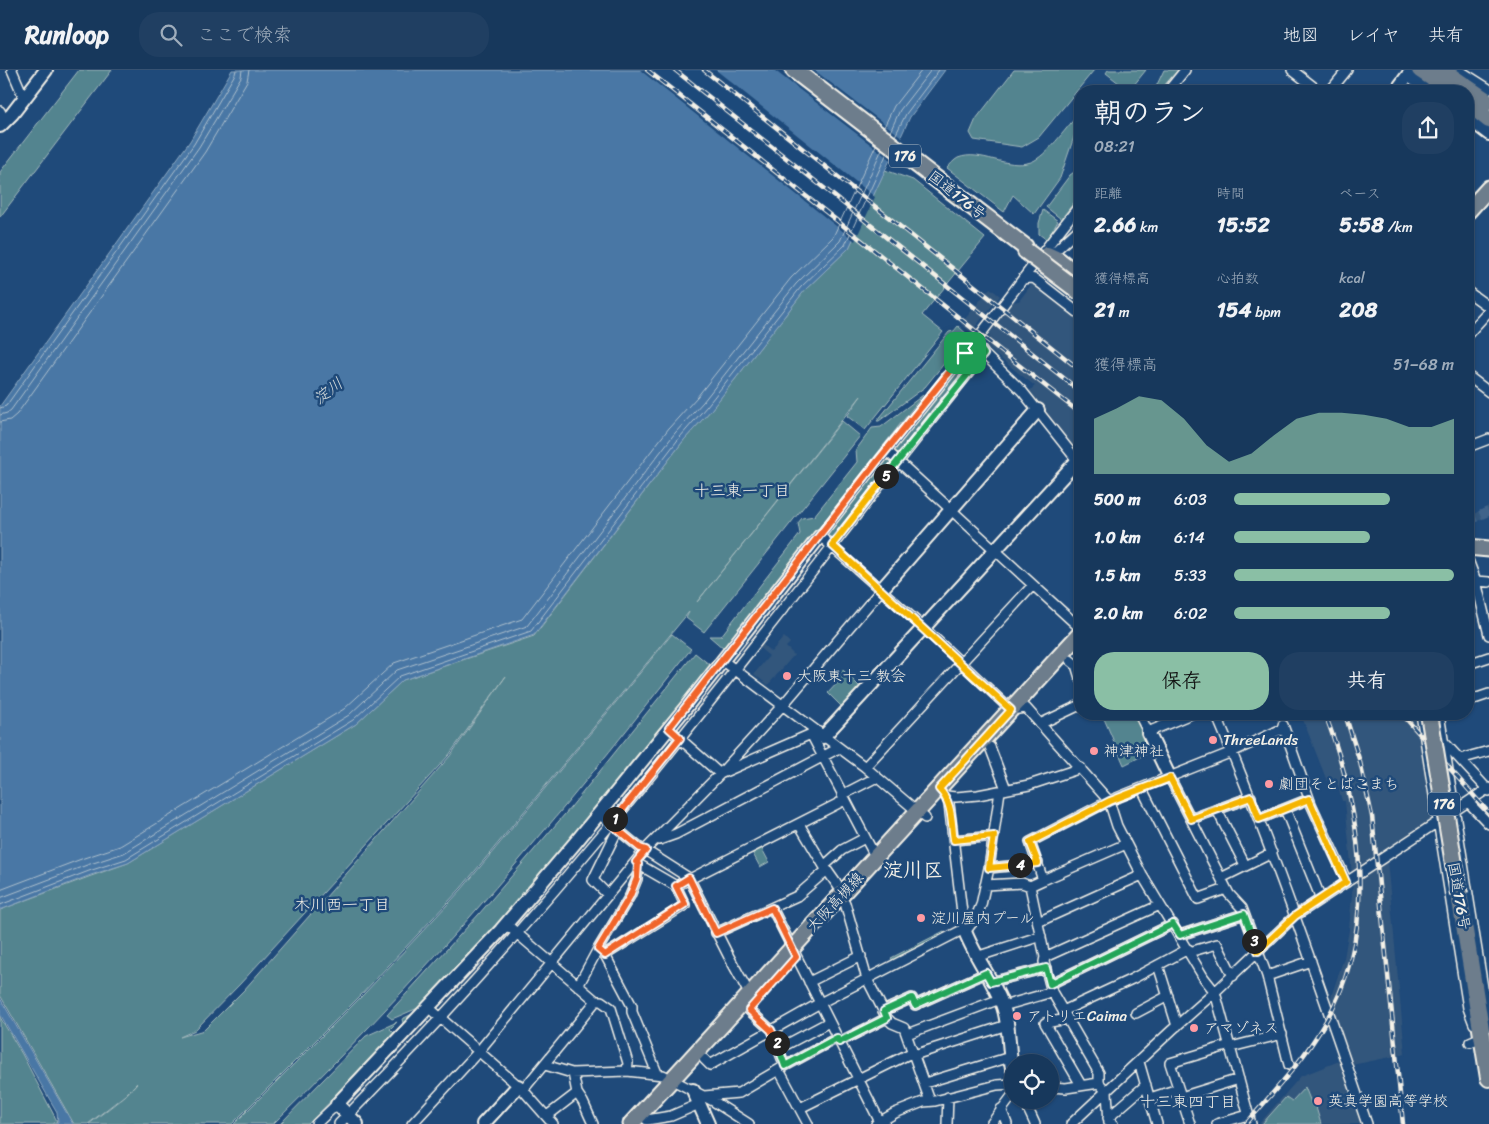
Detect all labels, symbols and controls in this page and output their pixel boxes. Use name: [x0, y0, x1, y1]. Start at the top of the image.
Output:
search box: [139, 12, 489, 57]
text: Runloop: [25, 14, 109, 56]
text: ここで検索: [197, 18, 292, 51]
text: 地図: [1283, 19, 1319, 51]
text: レイヤ: [1347, 19, 1400, 51]
text: 共有: [1428, 19, 1464, 51]
icon: search: [157, 21, 185, 49]
text: 朝のラン: [1094, 88, 1206, 137]
button: share: [1402, 102, 1454, 154]
text: 08:21: [1094, 132, 1135, 161]
road number: 176: [889, 144, 921, 168]
street label: 国道176号: [922, 164, 992, 226]
text: 距離: [1094, 181, 1122, 206]
text: 時間: [1217, 181, 1245, 206]
text: ペース: [1339, 181, 1381, 206]
text: 2.66: [1094, 206, 1136, 244]
text: 15:52: [1217, 206, 1270, 244]
text: 5:58: [1339, 206, 1384, 244]
text: km: [1136, 215, 1158, 240]
text: /km: [1384, 215, 1413, 240]
text: 獲得標高: [1094, 266, 1150, 291]
text: 心拍数: [1217, 266, 1259, 291]
text: kcal: [1339, 266, 1365, 291]
text: 21: [1094, 291, 1115, 329]
text: 154: [1217, 291, 1252, 329]
text: 208: [1339, 291, 1377, 329]
text: m: [1115, 300, 1130, 325]
text: bpm: [1252, 300, 1281, 325]
pin: [944, 332, 986, 374]
icon: arrive: [951, 339, 979, 367]
text: 獲得標高: [1094, 350, 1158, 379]
text: 51–68 m: [1393, 350, 1454, 379]
water label: 淀川: [306, 370, 350, 412]
pin: 5: [874, 464, 898, 488]
text: 5: [882, 464, 891, 489]
district label: 十三東一丁目: [694, 476, 790, 505]
text: 500 m: [1094, 485, 1140, 514]
text: 6:03: [1174, 485, 1207, 514]
text: 1.0 km: [1094, 523, 1141, 552]
text: 6:14: [1174, 523, 1205, 552]
text: 1.5 km: [1094, 561, 1140, 590]
text: 5:33: [1174, 561, 1206, 590]
text: 2.0 km: [1094, 599, 1143, 628]
text: 6:02: [1174, 599, 1207, 628]
button: 保存: [1094, 652, 1269, 710]
button: 共有: [1279, 652, 1454, 710]
place label: 大阪東十三 教会: [797, 663, 906, 689]
marker: 大阪東十三 教会: [781, 670, 793, 682]
place label: ThreeLands: [1223, 727, 1298, 753]
marker: ThreeLands: [1207, 734, 1219, 746]
place label: 神津神社: [1104, 738, 1164, 764]
marker: 神津神社: [1088, 745, 1100, 757]
place label: 劇団そとばこまち: [1279, 771, 1399, 797]
marker: 劇団そとばこまち: [1263, 778, 1275, 790]
road number: 176: [1428, 792, 1460, 816]
pin: 1: [602, 806, 628, 832]
text: 1: [612, 807, 619, 832]
pin: 4: [1008, 852, 1032, 878]
district label: 淀川区: [883, 853, 943, 888]
text: 4: [1016, 853, 1025, 878]
street label: 国道176号: [1440, 860, 1478, 932]
street label: 大阪高槻線: [800, 866, 870, 938]
district label: 木川西一丁目: [294, 890, 390, 919]
place label: 淀川屋内プール: [931, 905, 1034, 931]
marker: 淀川屋内プール: [915, 912, 927, 924]
pin: 3: [1242, 928, 1266, 954]
text: 3: [1251, 929, 1258, 954]
place label: アトリエCaima: [1027, 1003, 1128, 1029]
marker: アトリエCaima: [1011, 1010, 1023, 1022]
place label: アマゾネス: [1204, 1015, 1279, 1041]
marker: アマゾネス: [1188, 1022, 1200, 1034]
pin: 2: [764, 1030, 790, 1056]
text: 2: [773, 1031, 782, 1056]
map controls: [1004, 1054, 1059, 1109]
button: locate: [1004, 1054, 1059, 1109]
district label: 十三東四丁目: [1140, 1087, 1236, 1116]
place label: 英真学園高等学校: [1328, 1088, 1448, 1114]
marker: 英真学園高等学校: [1312, 1095, 1324, 1107]

